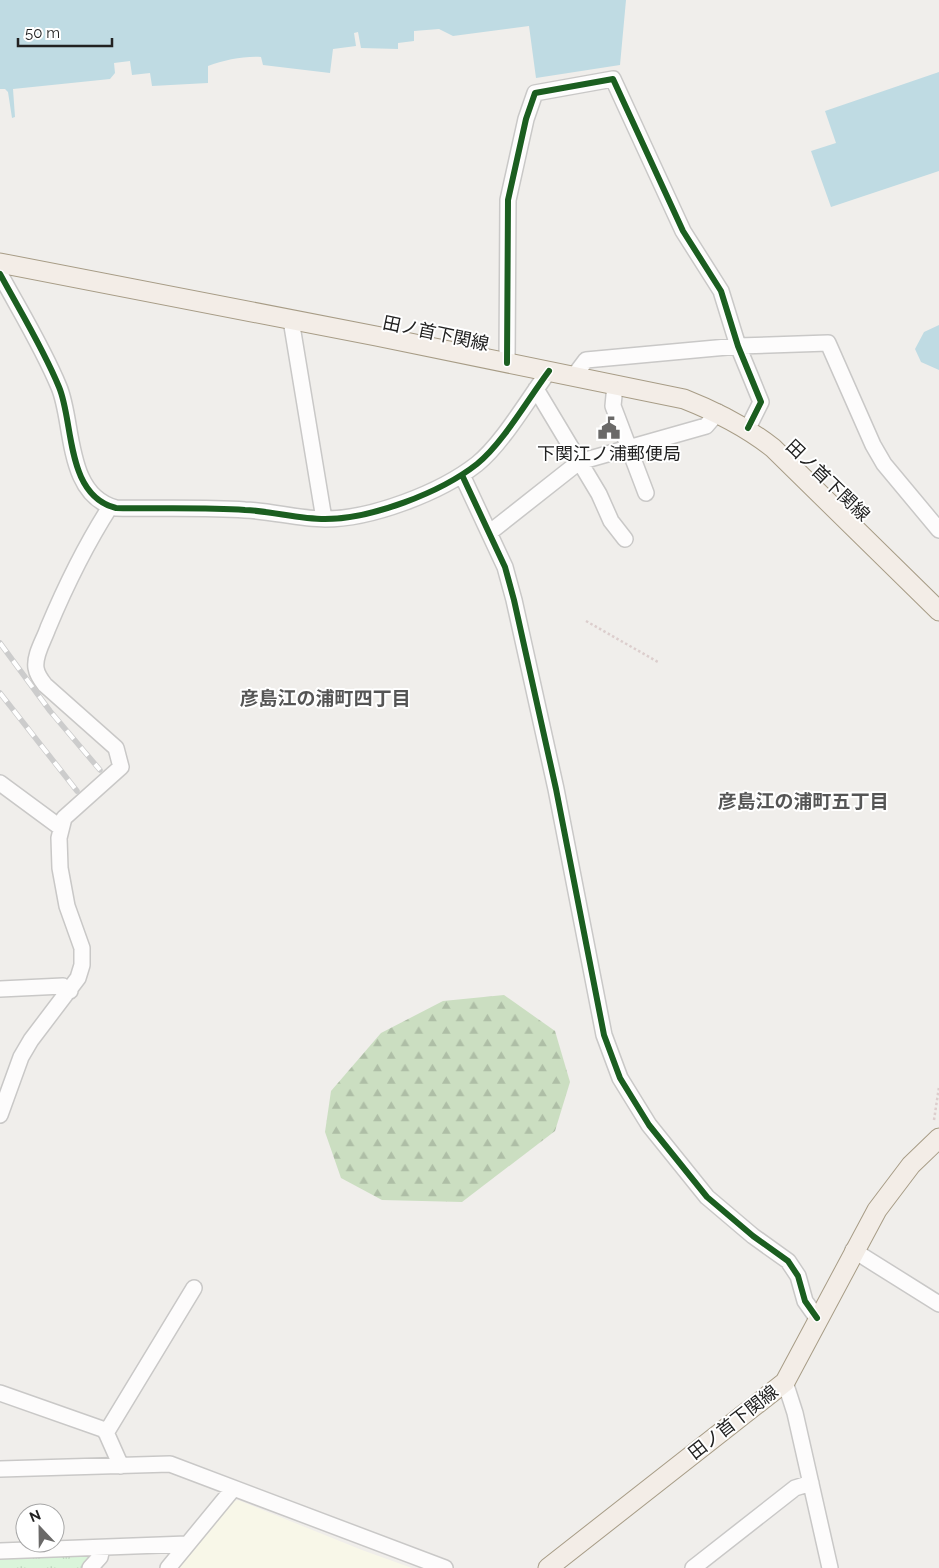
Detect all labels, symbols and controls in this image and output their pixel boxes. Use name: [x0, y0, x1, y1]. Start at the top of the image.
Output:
scale bar: [18, 15, 111, 47]
text: 50 m: [25, 24, 60, 42]
street label: 田ノ首下関線: [381, 312, 491, 354]
public building icon: 下関江ノ浦郵便局: [596, 415, 622, 441]
street label: 田ノ首下関線: [782, 435, 874, 525]
place label: 下関江ノ浦郵便局: [537, 443, 681, 464]
district label: 彦島江の浦町四丁目: [239, 687, 411, 709]
district label: 彦島江の浦町五丁目: [717, 790, 889, 812]
street label: 田ノ首下関線: [684, 1380, 782, 1464]
north arrow: [15, 1503, 65, 1553]
text: N: [27, 1507, 43, 1525]

